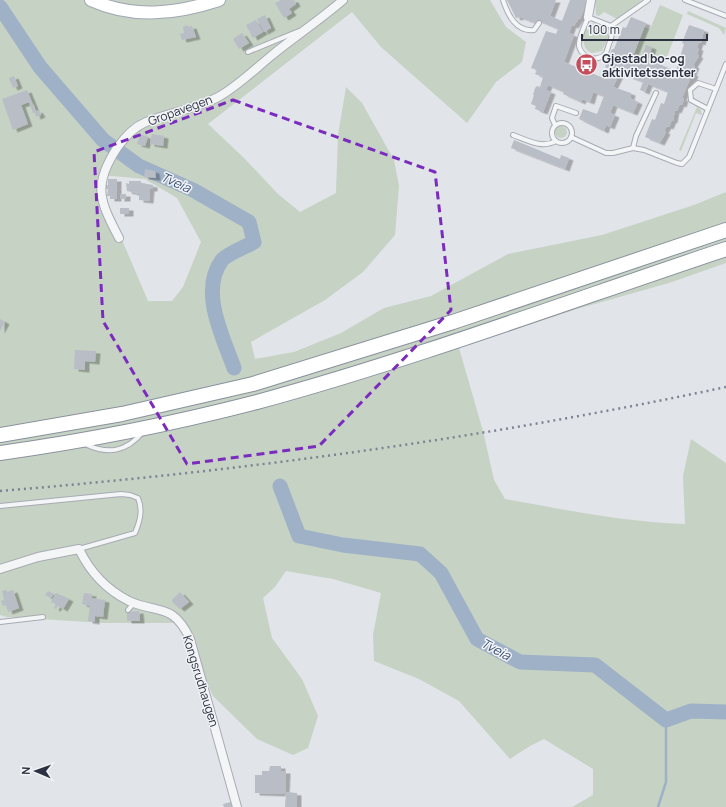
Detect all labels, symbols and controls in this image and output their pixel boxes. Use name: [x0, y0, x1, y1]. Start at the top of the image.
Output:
scale bar: [582, 16, 707, 42]
text: 100 m: [588, 21, 620, 38]
place label: Gjestad bo-og aktivitetssenter: [602, 50, 696, 81]
bus stop icon: Gjestad bo-og aktivitetssenter: [573, 52, 599, 78]
street label: Gropavegen: [146, 91, 214, 129]
water label: Tveia: [158, 167, 195, 197]
street label: Kongsrudhaugen: [179, 633, 223, 729]
water label: Tveia: [478, 634, 515, 665]
north arrow: [16, 751, 56, 791]
text: N: [18, 766, 33, 775]

